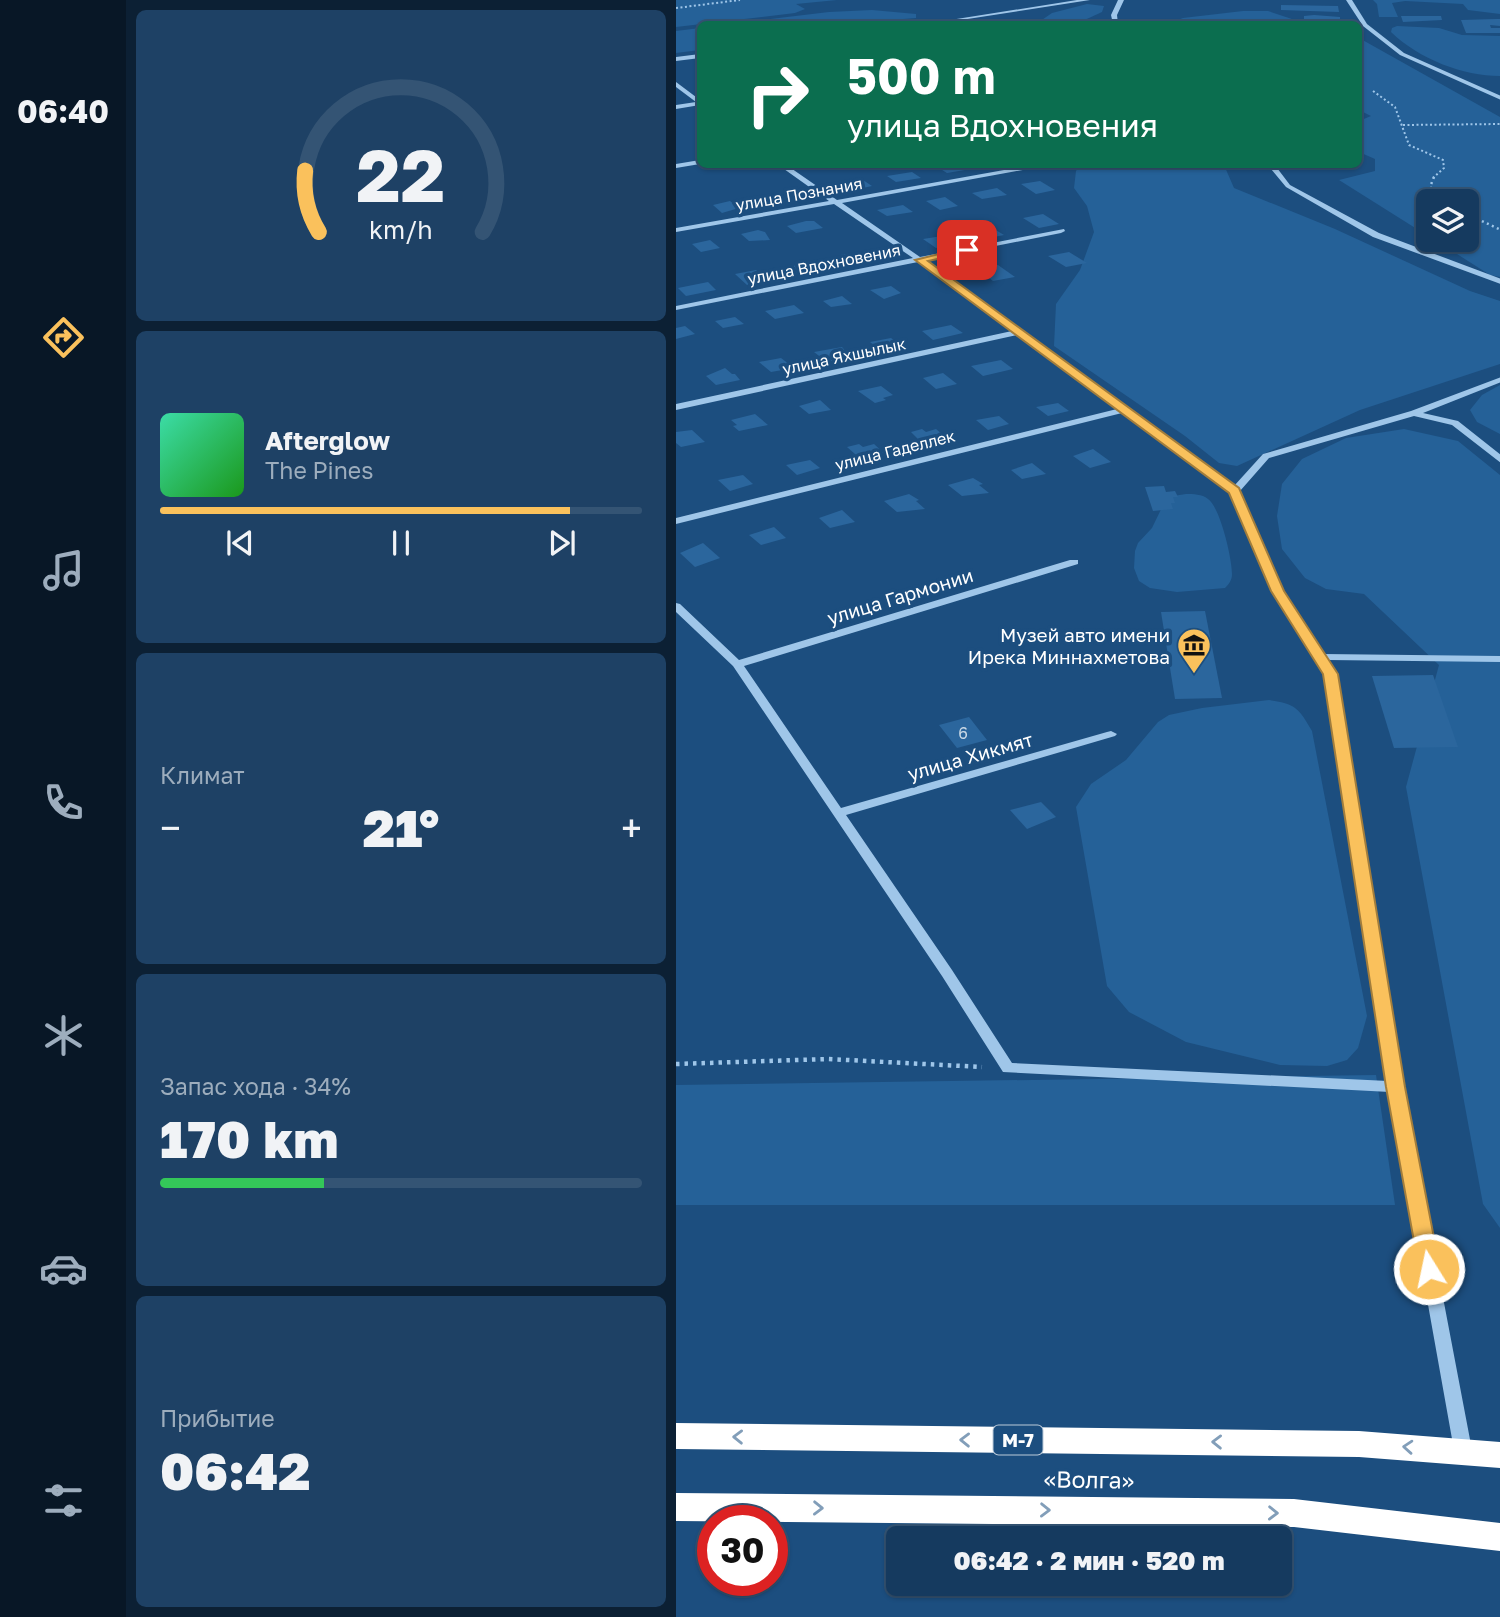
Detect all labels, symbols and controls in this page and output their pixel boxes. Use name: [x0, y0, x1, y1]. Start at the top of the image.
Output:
text: 500 m: [847, 46, 996, 105]
icon: right: [732, 49, 823, 140]
text: 06:40: [17, 92, 109, 130]
text: улица Вдохновения: [847, 106, 1158, 144]
text: 22: [357, 131, 445, 218]
street label: улица Познания: [734, 173, 864, 215]
map controls: [1416, 189, 1479, 252]
button: layers: [1416, 189, 1479, 252]
text: km/h: [369, 214, 433, 245]
pin: [937, 220, 997, 280]
icon: arrive: [948, 231, 986, 269]
street label: улица Вдохновения: [746, 239, 902, 289]
icon: directions: [39, 313, 88, 362]
street label: улица Яхшылык: [781, 333, 907, 379]
text: Afterglow: [265, 425, 390, 456]
street label: улица Гаделлек: [833, 425, 957, 475]
text: The Pines: [265, 456, 373, 484]
icon: previous: [221, 524, 259, 562]
icon: pause: [382, 524, 420, 562]
icon: next: [543, 524, 581, 562]
icon: music: [39, 546, 88, 595]
street label: улица Гармонии: [824, 563, 976, 629]
place label: Музей авто имени Ирека Миннахметова: [968, 623, 1170, 668]
museum icon: Музей авто имени Ирека Миннахметова: [1175, 626, 1213, 675]
house number: 6: [958, 723, 968, 743]
street label: улица Хикмят: [905, 727, 1035, 785]
text: Климат: [160, 761, 245, 789]
icon: phone: [39, 778, 88, 827]
text: 21°: [363, 796, 439, 858]
text: −: [160, 805, 181, 850]
text: +: [621, 805, 642, 850]
icon: climate: [39, 1011, 88, 1060]
text: Запас хода · 34%: [160, 1072, 351, 1100]
text: 170 km: [160, 1107, 339, 1169]
position arrow: [1392, 1232, 1466, 1306]
icon: car: [39, 1244, 88, 1293]
text: Прибытие: [160, 1404, 275, 1432]
road number: М-7: [994, 1426, 1042, 1455]
one-way arrow: [732, 1429, 743, 1445]
one-way arrow: [960, 1432, 971, 1447]
one-way arrow: [1212, 1435, 1223, 1450]
text: 06:42: [160, 1439, 311, 1501]
one-way arrow: [1402, 1440, 1413, 1455]
street label: «Волга»: [1043, 1464, 1135, 1494]
icon: filters: [39, 1476, 88, 1525]
one-way arrow: [813, 1500, 823, 1516]
one-way arrow: [1040, 1503, 1051, 1518]
speed limit sign: 30: [697, 1505, 788, 1596]
one-way arrow: [1268, 1505, 1278, 1521]
text: 06:42 · 2 мин · 520 m: [953, 1545, 1225, 1576]

